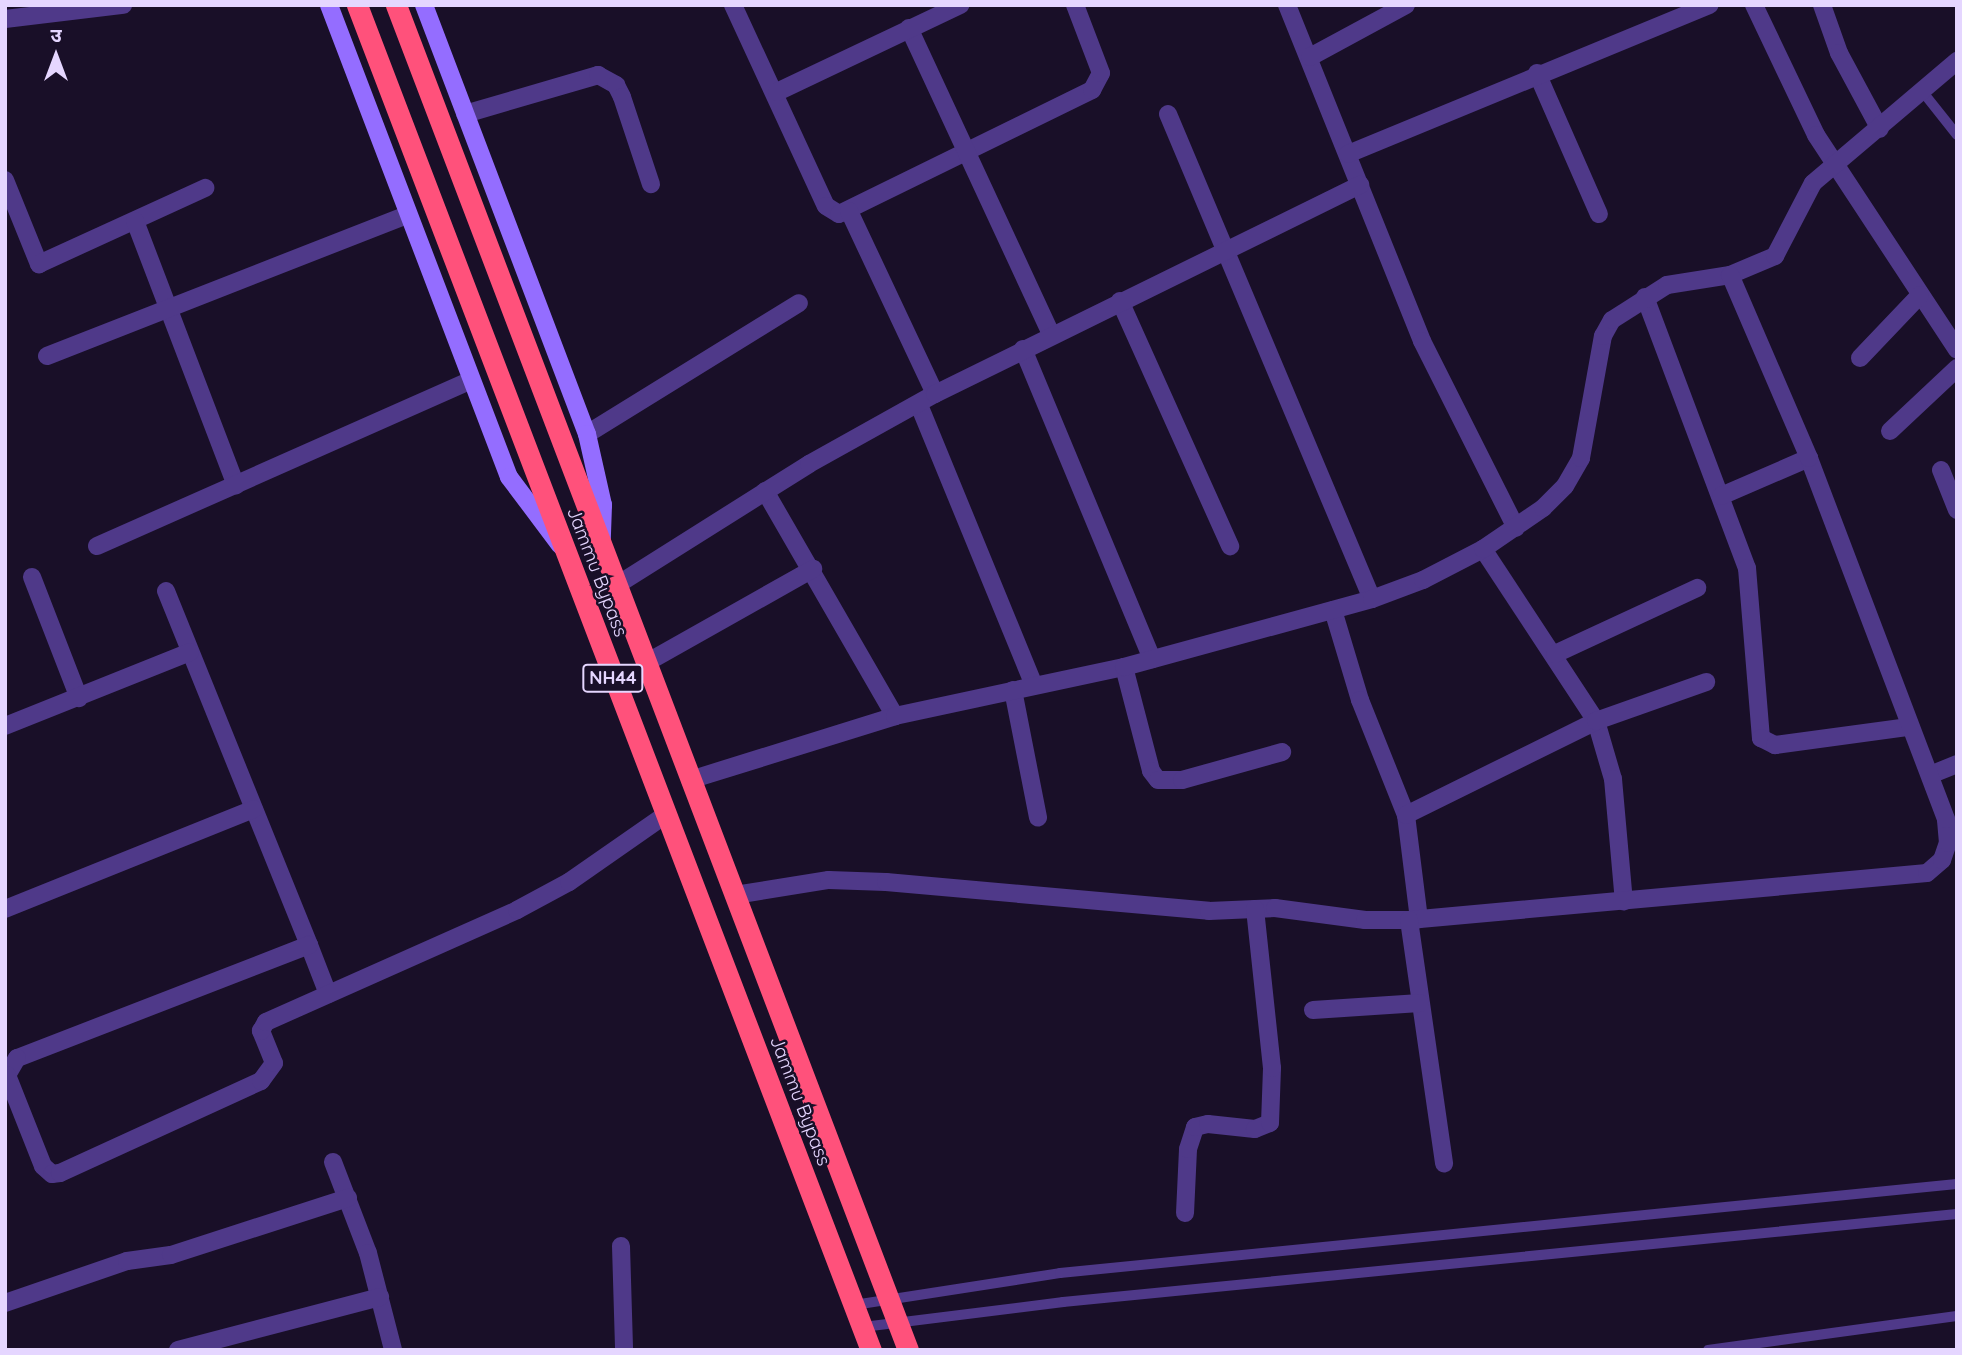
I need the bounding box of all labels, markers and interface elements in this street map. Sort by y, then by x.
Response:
north arrow [21,21,91,91]
text: उ [50,23,62,47]
street label: Jammu Bypass [562,504,632,640]
road number: NH44 [582,664,644,692]
street label: Jammu Bypass [765,1033,835,1169]

